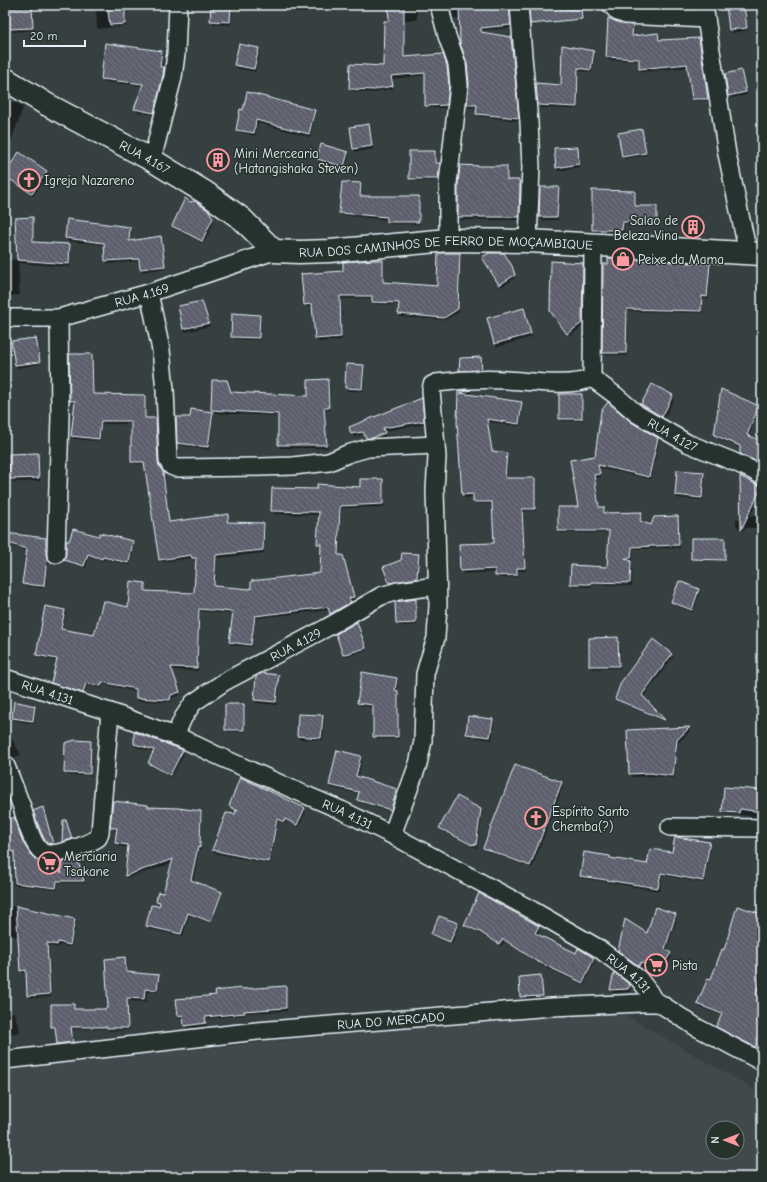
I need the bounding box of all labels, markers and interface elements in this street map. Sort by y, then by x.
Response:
scale bar [24,22,85,48]
text: 20 m [30,29,58,43]
street label: RUA 4.167 [117,137,172,177]
place label: Mini Mercearia (Hatangishaka Steven) [234,146,358,176]
building icon: Mini Mercearia (Hatangishaka Steven) [205,147,231,173]
church icon: Igreja Nazareno [16,167,42,193]
place label: Igreja Nazareno [44,173,134,188]
place label: Salao de Beleza Vina [614,213,678,243]
building icon: Salao de Beleza Vina [680,214,706,240]
street label: RUA DOS CAMINHOS DE FERRO DE MOÇAMBIQUE [299,233,593,260]
shop icon: Peixe da Mama [610,246,636,272]
place label: Peixe da Mama [638,252,724,267]
street label: RUA 4.169 [113,280,171,310]
street label: RUA 4.127 [645,415,700,454]
street label: RUA 4.129 [268,625,324,664]
street label: RUA 4.131 [20,677,75,708]
street label: RUA 4.131 [320,796,375,832]
place label: Espírito Santo Chemba(?) [552,804,629,834]
church icon: Espírito Santo Chemba(?) [523,805,549,831]
place label: Merciaria Tsakane [64,849,117,879]
supermarket icon: Merciaria Tsakane [36,850,62,876]
street label: RUA 4.131 [604,950,654,996]
supermarket icon: Pista [643,952,669,978]
place label: Pista [672,958,698,973]
street label: RUA DO MERCADO [337,1009,445,1032]
north arrow [705,1120,745,1160]
text: N [709,1136,722,1144]

